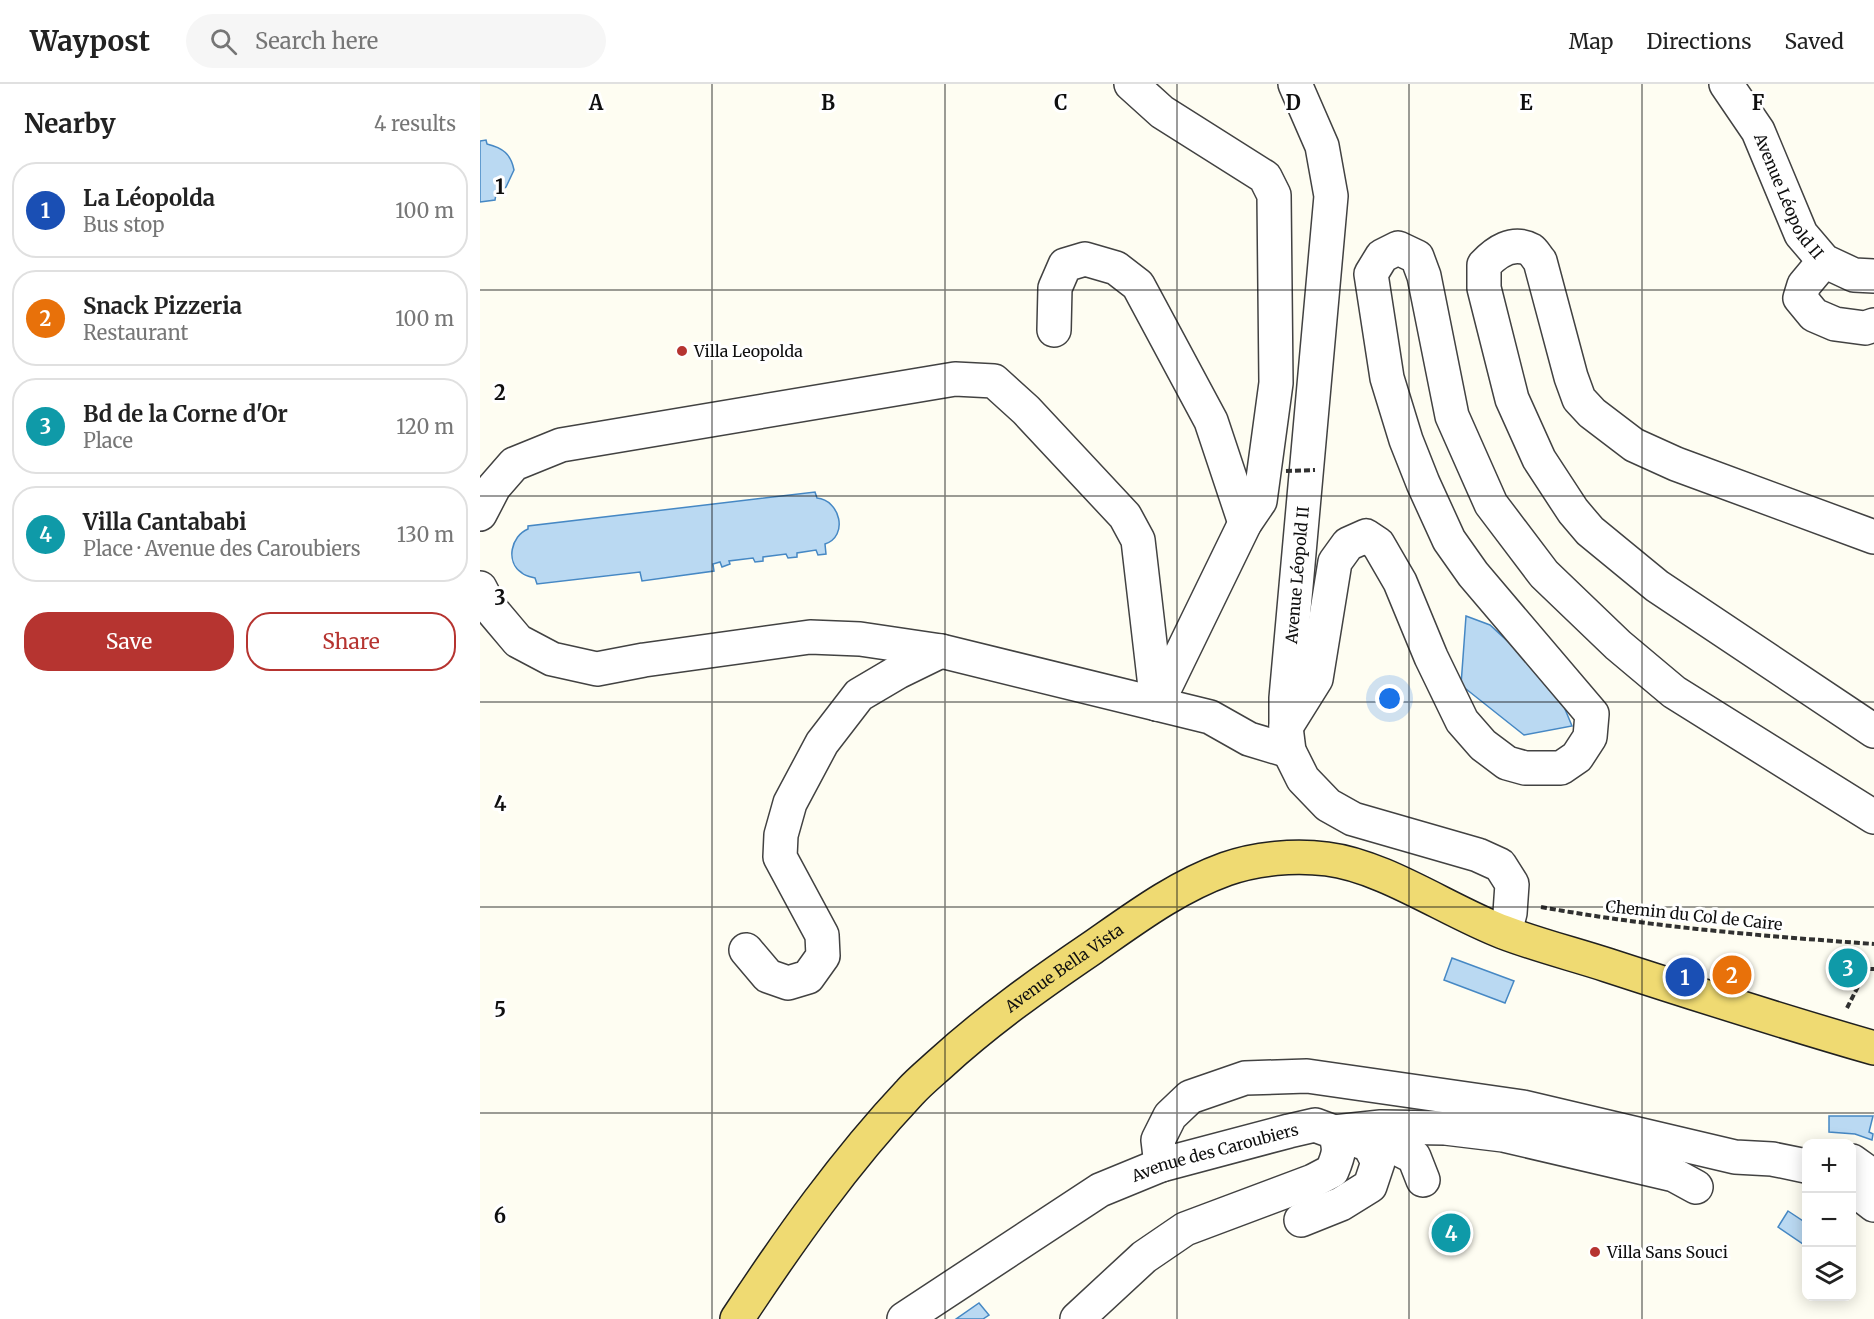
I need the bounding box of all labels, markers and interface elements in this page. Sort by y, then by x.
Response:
search box [186,14,606,68]
text: Waypost [30,23,150,59]
icon: search [207,25,240,58]
text: Search here [255,27,378,55]
text: Map [1569,28,1613,55]
text: Directions [1646,28,1751,55]
text: Saved [1784,28,1844,55]
text: A [588,90,604,115]
text: B [821,90,835,115]
text: C [1054,90,1068,115]
text: D [1285,90,1301,115]
text: E [1519,90,1533,115]
text: F [1752,90,1765,115]
text: Nearby [24,107,116,140]
text: 4 results [374,111,456,136]
street label: Avenue Léopold II [1750,129,1828,263]
text: 1 [495,174,505,199]
text: La Léopolda [83,184,215,212]
text: 1 [41,198,50,223]
text: 100 m [395,198,454,223]
text: Bus stop [83,212,165,237]
text: Snack Pizzeria [83,292,242,320]
text: 2 [40,306,51,331]
text: 100 m [395,306,454,331]
text: Restaurant [83,320,188,345]
place label: Villa Leopolda [693,341,803,361]
marker: Villa Leopolda [675,344,689,358]
text: 2 [494,380,506,405]
text: Bd de la Corne d'Or [83,400,288,428]
text: 3 [40,414,51,439]
text: 120 m [396,414,454,439]
text: Place [83,428,133,453]
street label: Avenue Léopold II [1281,505,1313,645]
text: Villa Cantababi [83,508,246,536]
text: 4 [39,522,52,547]
text: 130 m [397,522,454,547]
text: Place · Avenue des Caroubiers [83,536,361,561]
text: 3 [494,585,506,610]
button: Save [24,612,234,671]
button: Share [246,612,456,671]
your location [1375,684,1404,713]
text: 4 [494,791,507,816]
street label: Chemin du Col de Caire [1604,896,1784,934]
street label: Avenue Bella Vista [1000,919,1128,1017]
pin: 3 [1828,946,1868,990]
pin: 2 [1712,952,1752,998]
pin: 1 [1666,954,1704,1000]
text: 5 [494,997,506,1022]
street label: Avenue des Caroubiers [1128,1119,1301,1186]
map controls [1802,1139,1856,1301]
button: + [1802,1139,1856,1193]
button: − [1802,1193,1856,1247]
text: 6 [494,1203,506,1228]
pin: 4 [1432,1210,1470,1256]
place label: Villa Sans Souci [1606,1242,1728,1262]
marker: Villa Sans Souci [1588,1245,1602,1259]
button: layers [1802,1247,1856,1301]

